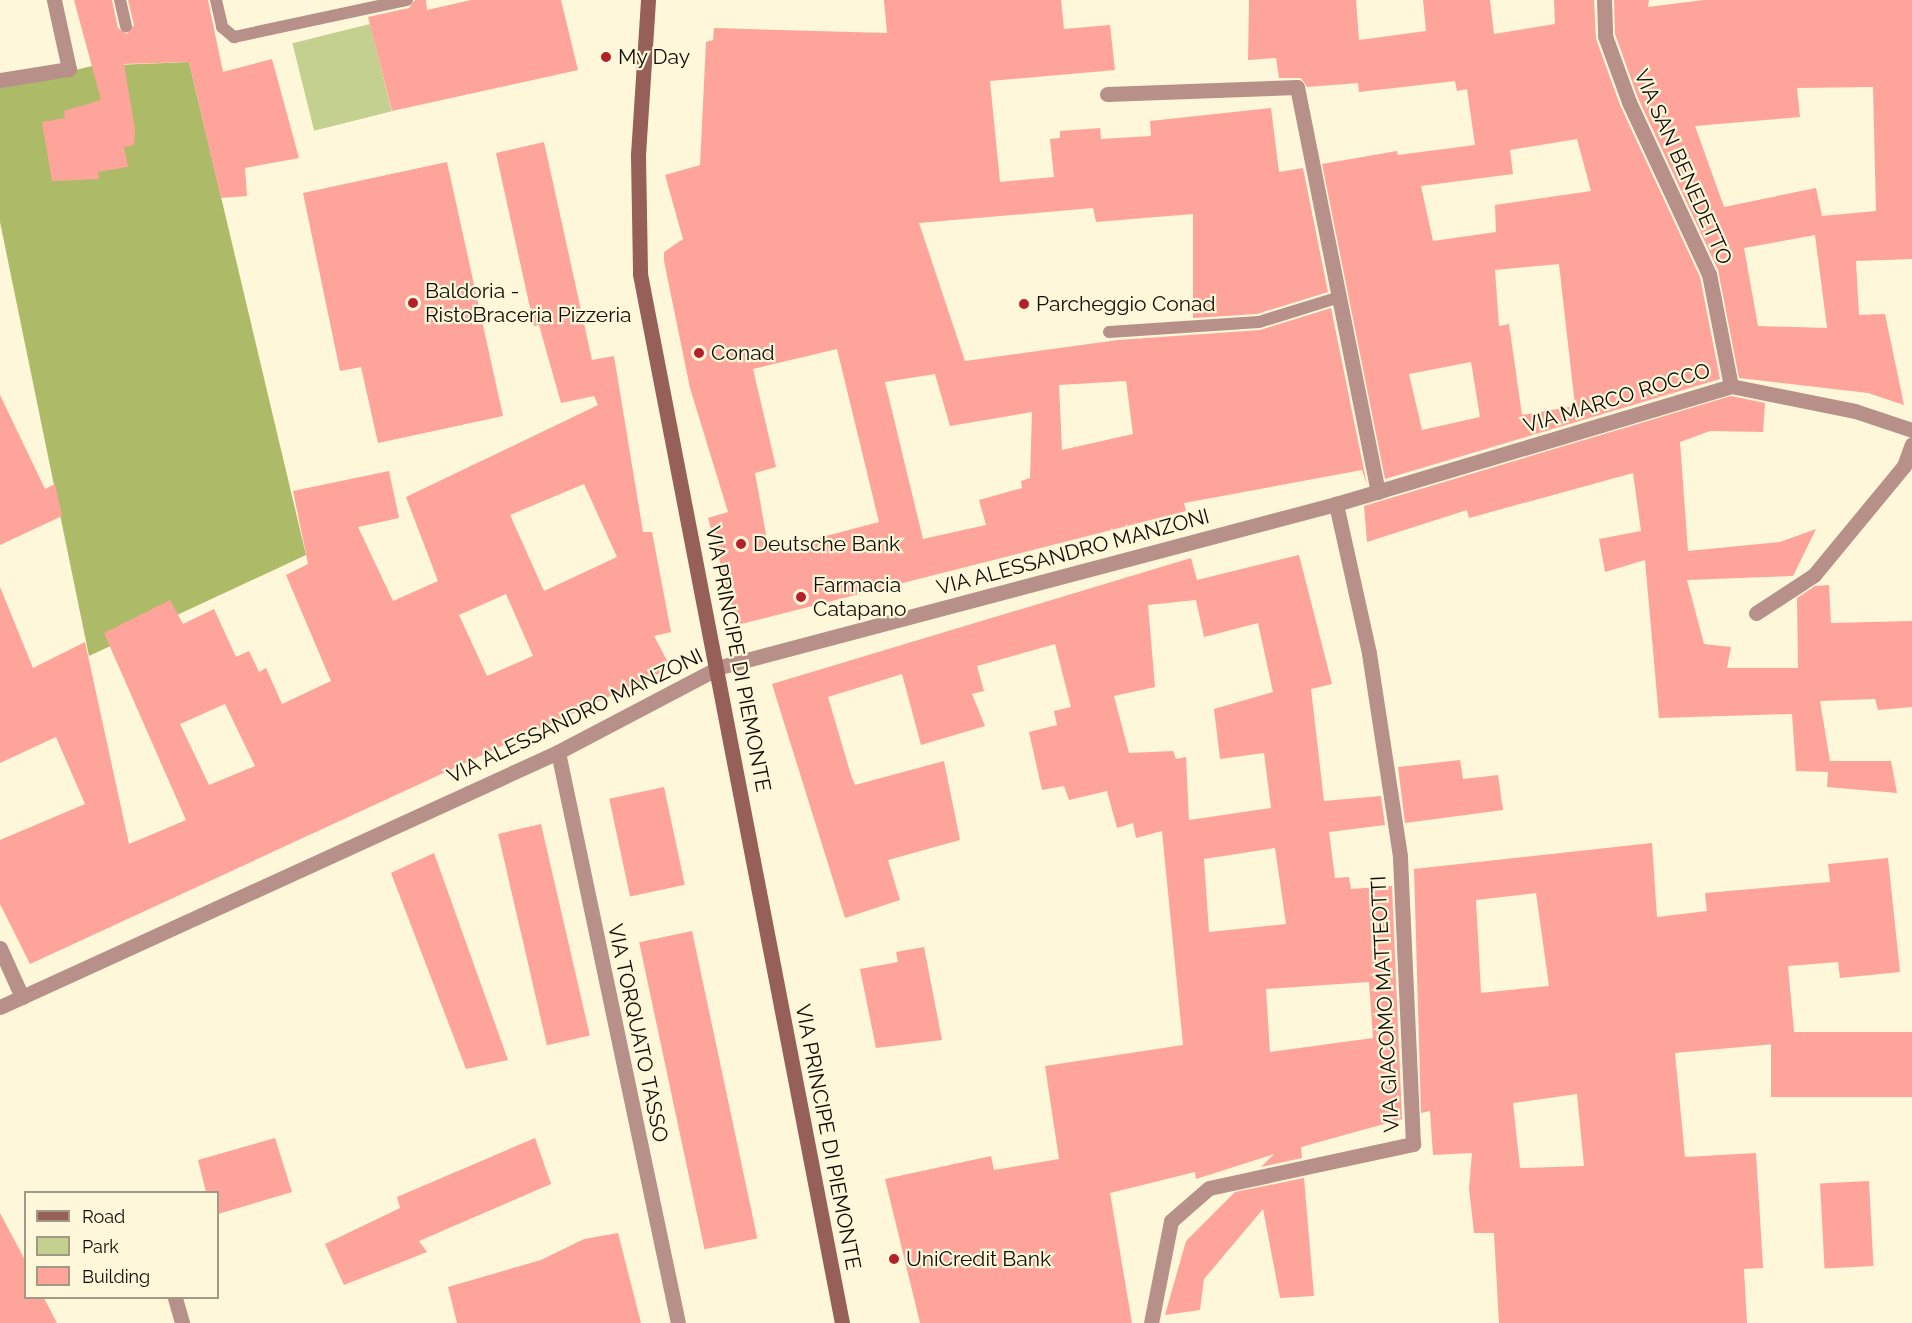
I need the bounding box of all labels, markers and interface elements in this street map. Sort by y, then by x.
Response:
place label: My Day [618,44,691,70]
marker: My Day [599,50,613,64]
street label: VIA SAN BENEDETTO [1628,65,1738,269]
place label: Baldoria - RistoBraceria Pizzeria [425,278,632,328]
place label: Parcheggio Conad [1036,291,1216,317]
marker: Baldoria - RistoBraceria Pizzeria [406,296,420,310]
marker: Parcheggio Conad [1017,297,1031,311]
place label: Conad [711,340,775,366]
marker: Conad [692,346,706,360]
street label: VIA MARCO ROCCO [1520,358,1714,438]
street label: VIA ALESSANDRO MANZONI [933,503,1213,601]
street label: VIA PRINCIPE DI PIEMONTE [700,524,776,794]
place label: Deutsche Bank [753,531,900,557]
marker: Deutsche Bank [734,537,748,551]
place label: Farmacia Catapano [813,572,906,622]
marker: Farmacia Catapano [794,590,808,604]
street label: VIA ALESSANDRO MANZONI [443,643,707,789]
street label: VIA GIACOMO MATTEOTTI [1366,875,1404,1133]
street label: VIA TORQUATO TASSO [602,921,674,1145]
street label: VIA PRINCIPE DI PIEMONTE [790,1002,866,1272]
legend [24,1191,219,1299]
text: Road [82,1206,125,1227]
text: Park [82,1236,119,1257]
place label: UniCredit Bank [906,1246,1051,1272]
marker: UniCredit Bank [887,1252,901,1266]
text: Building [82,1266,150,1287]

